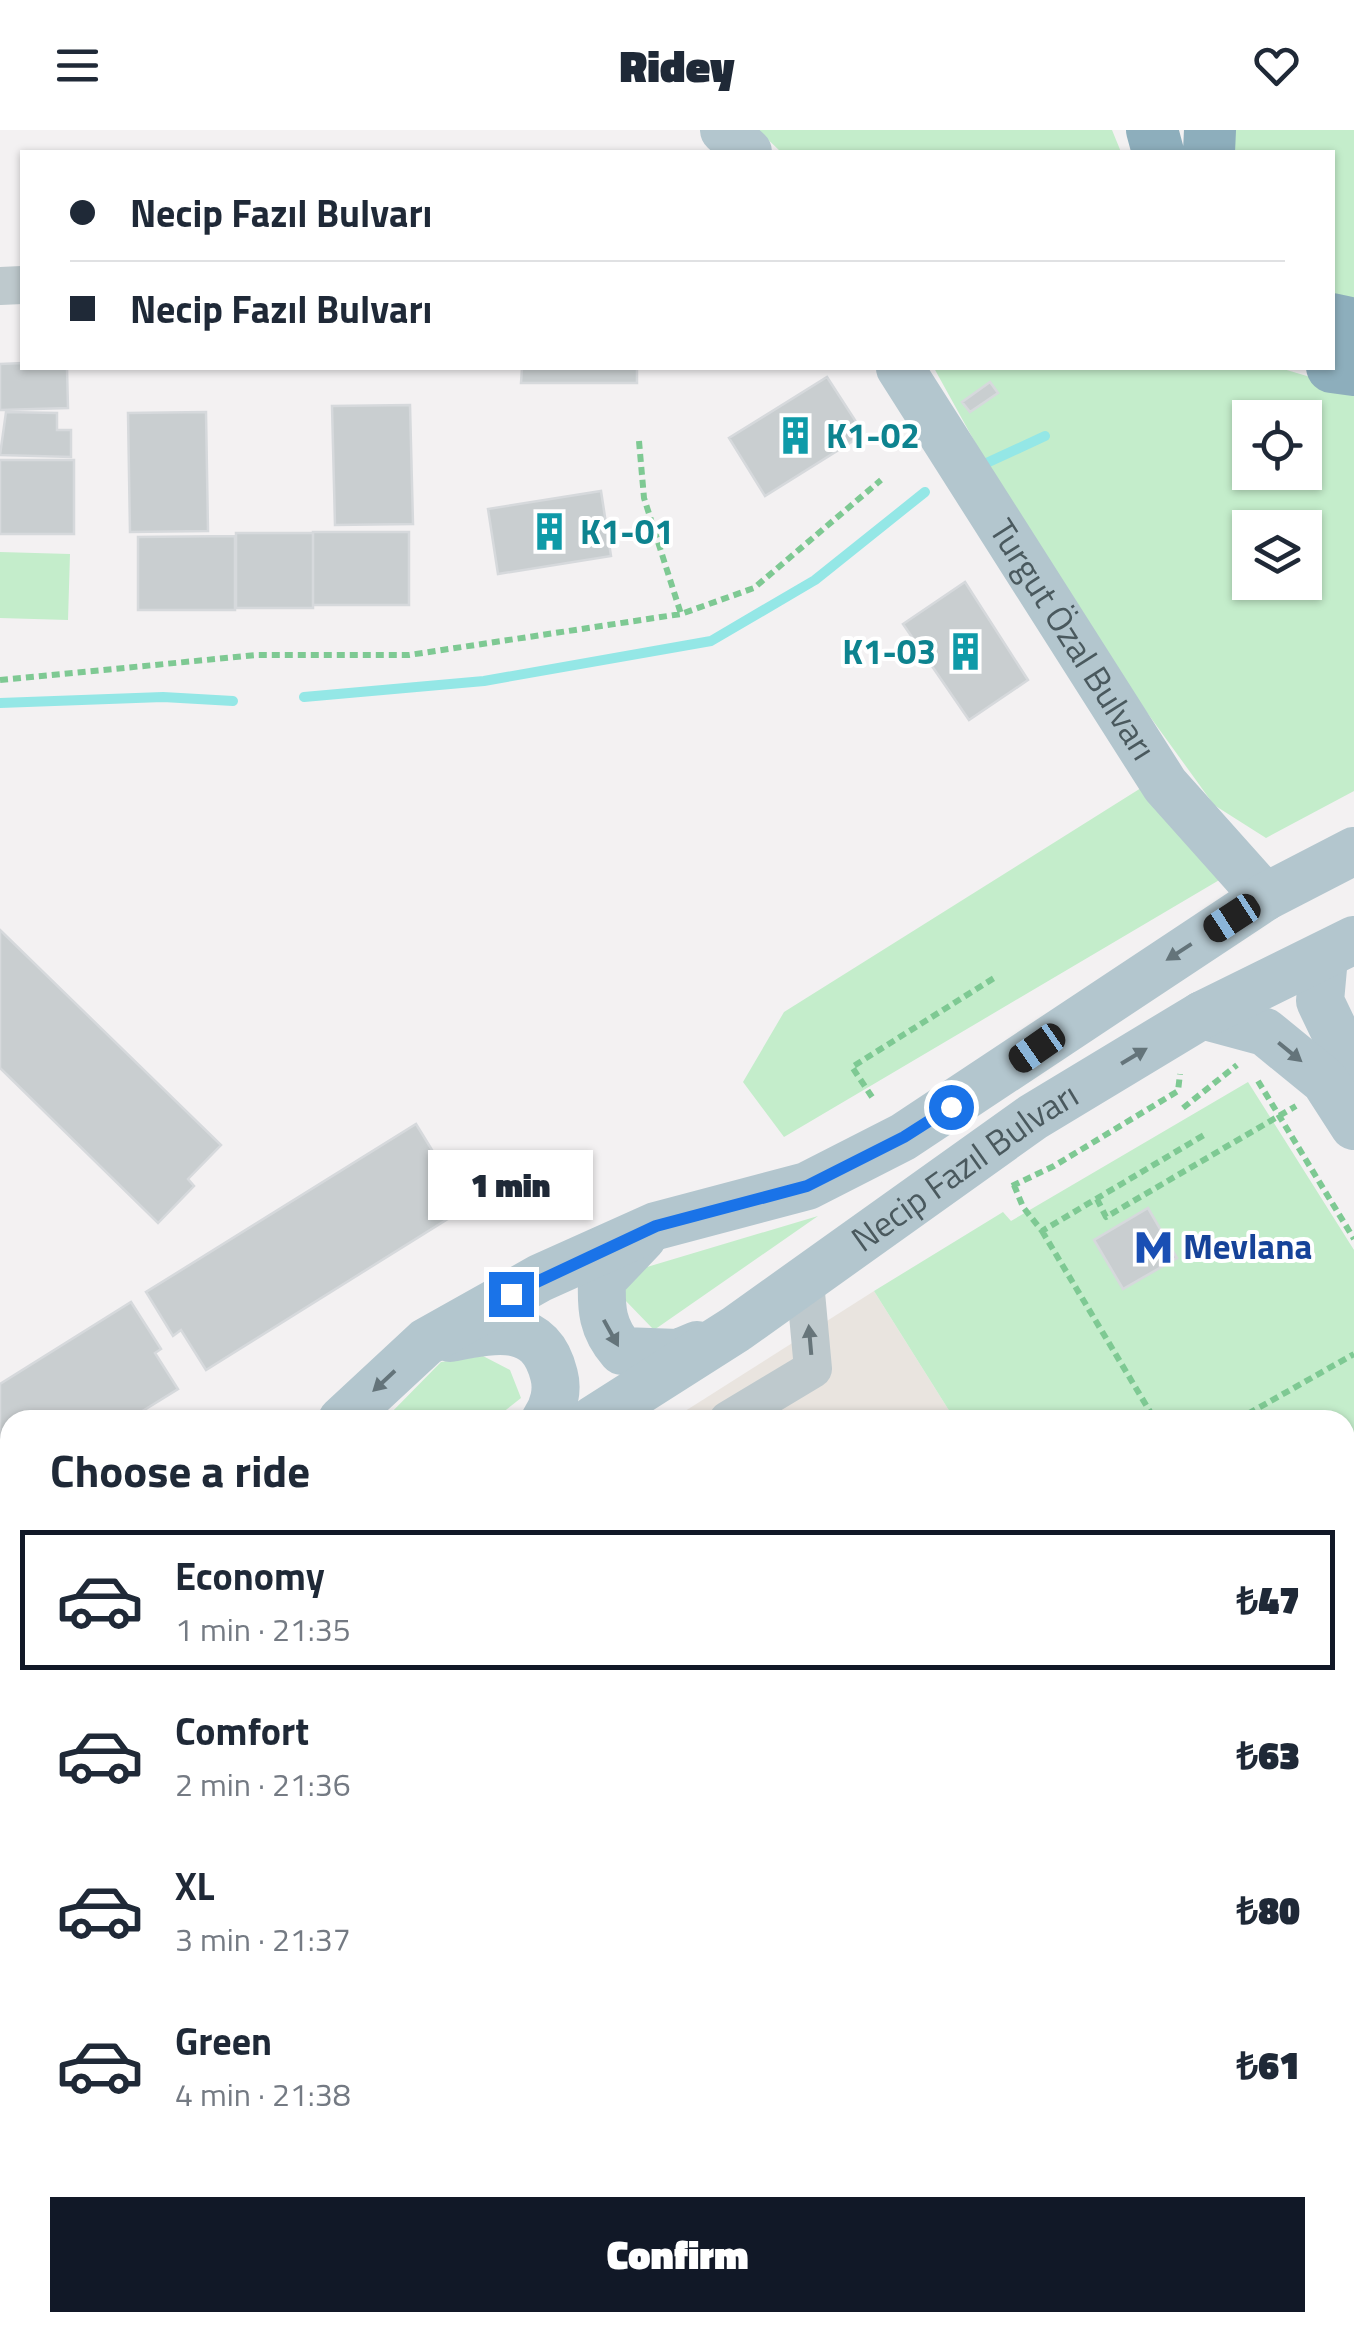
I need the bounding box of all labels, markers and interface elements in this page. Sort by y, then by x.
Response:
text: Ridey [619,31,735,99]
icon: menu [50,38,105,93]
icon: heart [1249,38,1304,93]
text: Necip Fazıl Bulvarı [130,184,432,242]
text: Necip Fazıl Bulvarı [130,280,432,338]
map controls [1232,400,1322,600]
button: locate [1232,400,1322,490]
place label: K1-02 [826,408,920,462]
building icon: K1-02 [775,415,817,457]
place label: K1-01 [580,504,674,558]
street label: Turgut Özal Bulvarı [976,508,1171,771]
button: layers [1232,510,1322,600]
building icon: K1-01 [529,511,571,553]
place label: K1-03 [842,624,936,678]
building icon: K1-03 [945,631,987,673]
car [1199,889,1265,947]
one-way arrow [1165,943,1193,961]
car [1004,1019,1070,1077]
one-way arrow [1277,1041,1303,1062]
one-way arrow [1120,1048,1148,1066]
street label: Necip Fazıl Bulvarı [840,1068,1088,1265]
route start [929,1085,974,1130]
callout: 1 min [428,1149,594,1219]
text: 1 min [471,1161,550,1209]
place label: Mevlana [1183,1219,1312,1273]
metro station icon: Mevlana [1132,1226,1174,1268]
route end [489,1272,534,1317]
one-way arrow [602,1319,619,1347]
one-way arrow [802,1324,818,1355]
one-way arrow [372,1369,396,1392]
text: Choose a ride [50,1436,310,1504]
text: Economy [175,1547,325,1605]
icon: car [55,1555,145,1645]
text: ₺47 [1236,1571,1300,1629]
text: 1 min · 21:35 [175,1605,351,1653]
text: Comfort [175,1702,309,1760]
icon: car [55,1710,145,1800]
text: ₺63 [1236,1726,1300,1784]
text: 2 min · 21:36 [175,1760,351,1808]
text: XL [175,1857,215,1915]
icon: car [55,1865,145,1955]
text: ₺80 [1236,1881,1300,1939]
text: 3 min · 21:37 [175,1915,351,1963]
text: Green [175,2012,272,2070]
icon: car [55,2020,145,2110]
text: ₺61 [1236,2036,1300,2094]
text: 4 min · 21:38 [175,2070,351,2118]
button: Confirm [50,2197,1305,2312]

